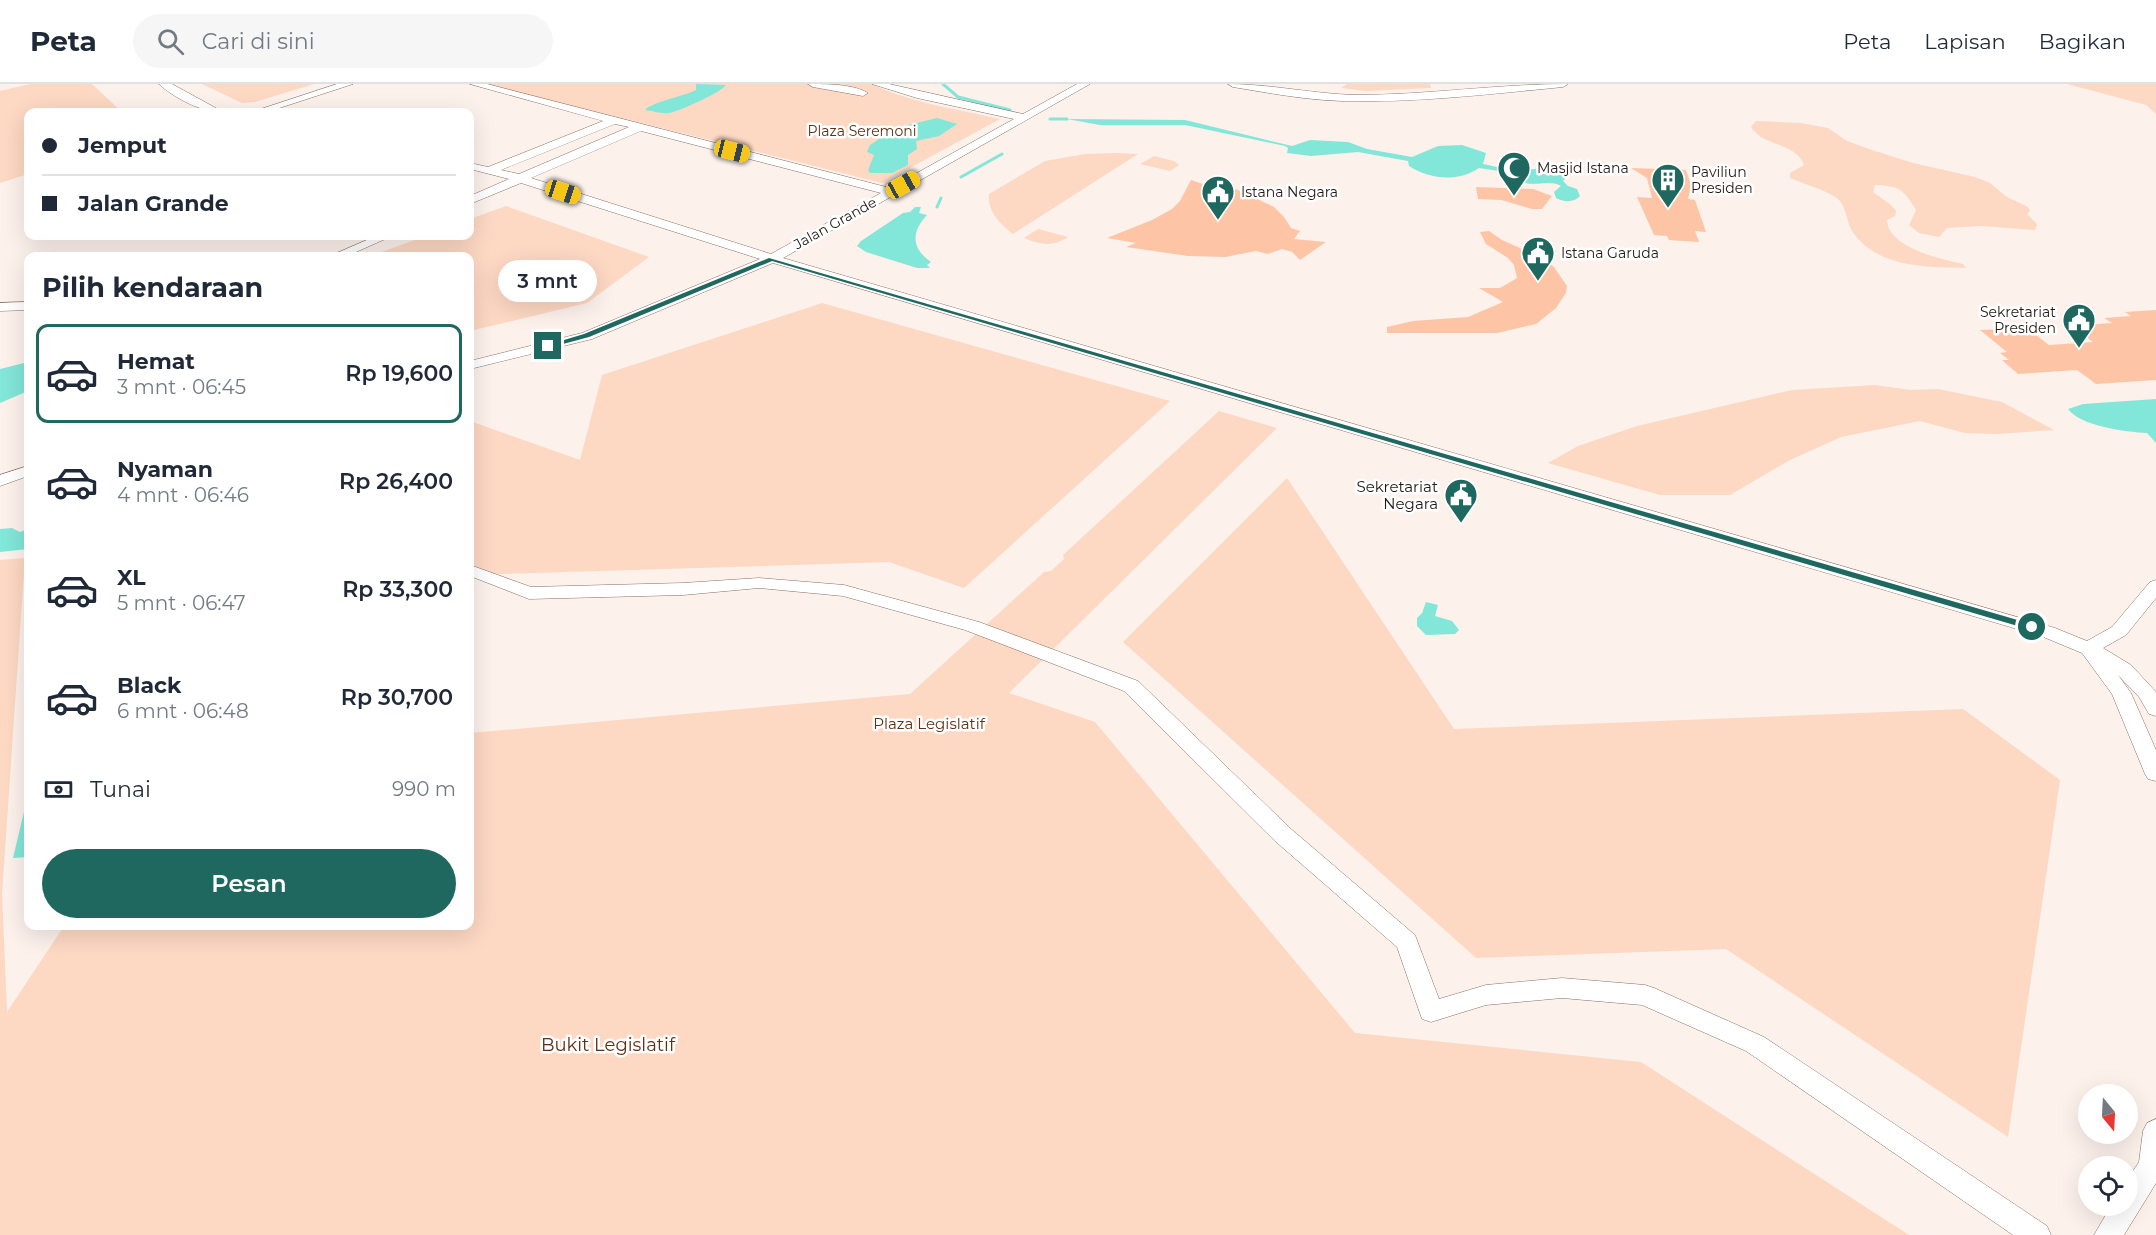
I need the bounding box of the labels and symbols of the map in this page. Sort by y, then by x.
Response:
park label: Plaza Seremoni [808,122,916,140]
car [712,138,752,164]
mosque icon: Masjid Istana [1496,150,1532,197]
place label: Masjid Istana [1537,159,1629,177]
building icon: Paviliun Presiden [1650,162,1686,209]
place label: Paviliun Presiden [1691,163,1753,197]
car [883,168,923,202]
public building icon: Istana Negara [1200,174,1236,221]
car [543,178,583,206]
place label: Istana Negara [1241,183,1338,201]
street label: Jalan Grande [790,193,880,254]
public building icon: Istana Garuda [1520,235,1556,282]
place label: Istana Garuda [1561,244,1659,262]
callout: 3 mnt [498,259,598,301]
public building icon: Sekretariat Presiden [2061,302,2097,349]
place label: Sekretariat Presiden [1980,303,2056,337]
route end [534,332,561,359]
place label: Sekretariat Negara [1356,477,1438,513]
public building icon: Sekretariat Negara [1443,477,1479,524]
route start [2018,613,2045,640]
park label: Plaza Legislatif [873,714,986,733]
park label: Bukit Legislatif [541,1034,676,1056]
north arrow [2078,1084,2138,1144]

